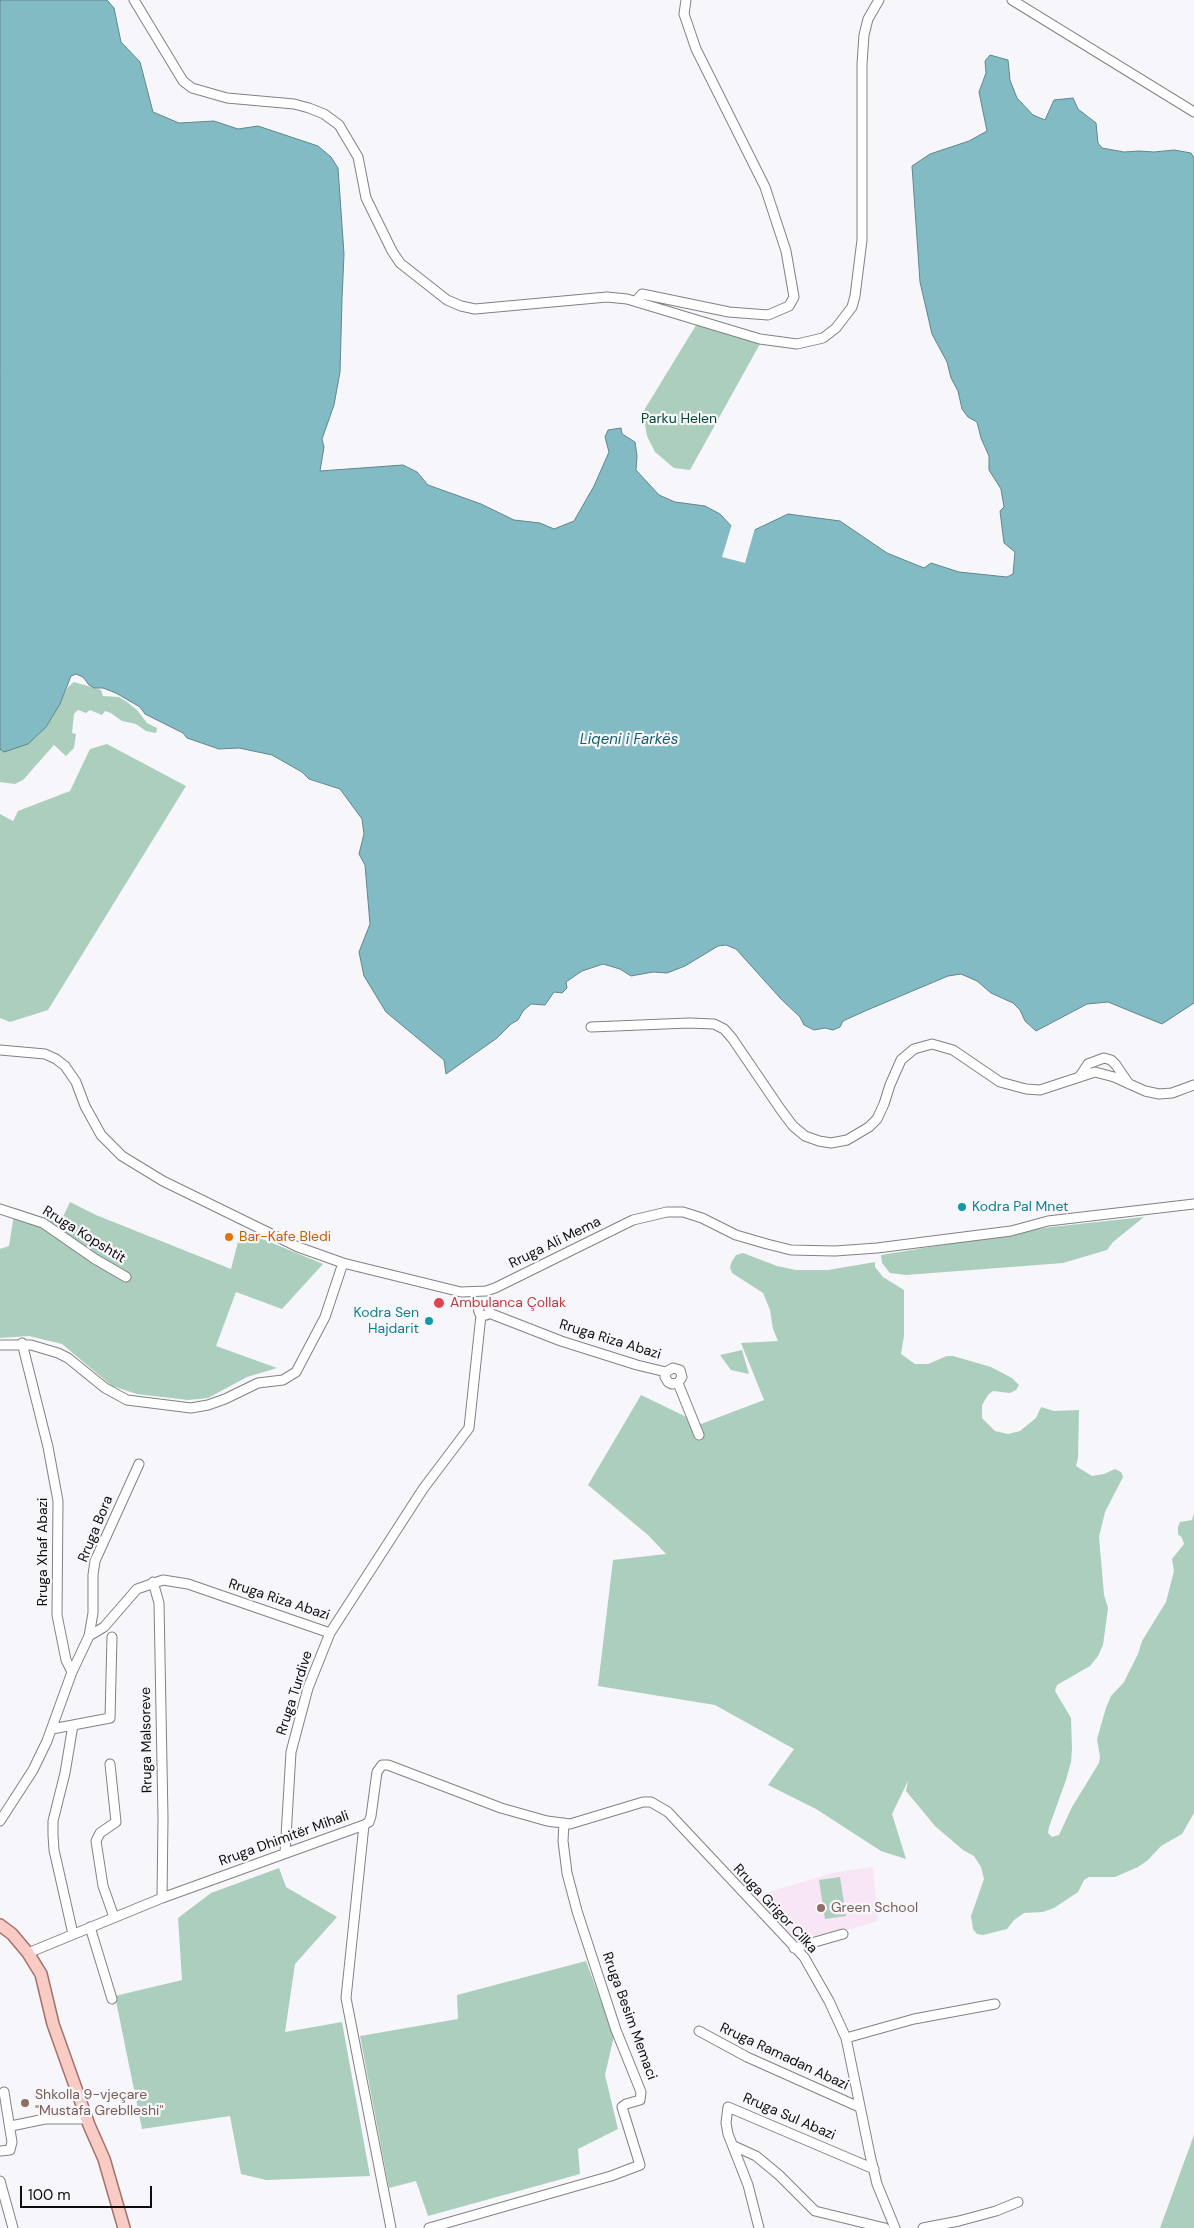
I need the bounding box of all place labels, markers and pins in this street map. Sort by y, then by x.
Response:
place label: Kodra Pal Mnet [972,1199,1069,1215]
marker: Kodra Pal Mnet [956,1201,968,1213]
place label: Bar-Kafe Bledi [239,1229,331,1245]
marker: Bar-Kafe Bledi [223,1231,235,1243]
place label: Ambulanca Çollak [450,1295,566,1311]
marker: Ambulanca Çollak [432,1296,446,1310]
place label: Kodra Sen Hajdarit [354,1305,419,1338]
marker: Kodra Sen Hajdarit [423,1315,435,1327]
place label: Green School [831,1900,918,1916]
marker: Green School [815,1902,827,1914]
place label: Shkolla 9-vjeçare "Mustafa Greblleshi" [35,2087,163,2120]
marker: Shkolla 9-vjeçare "Mustafa Greblleshi" [19,2097,31,2109]

